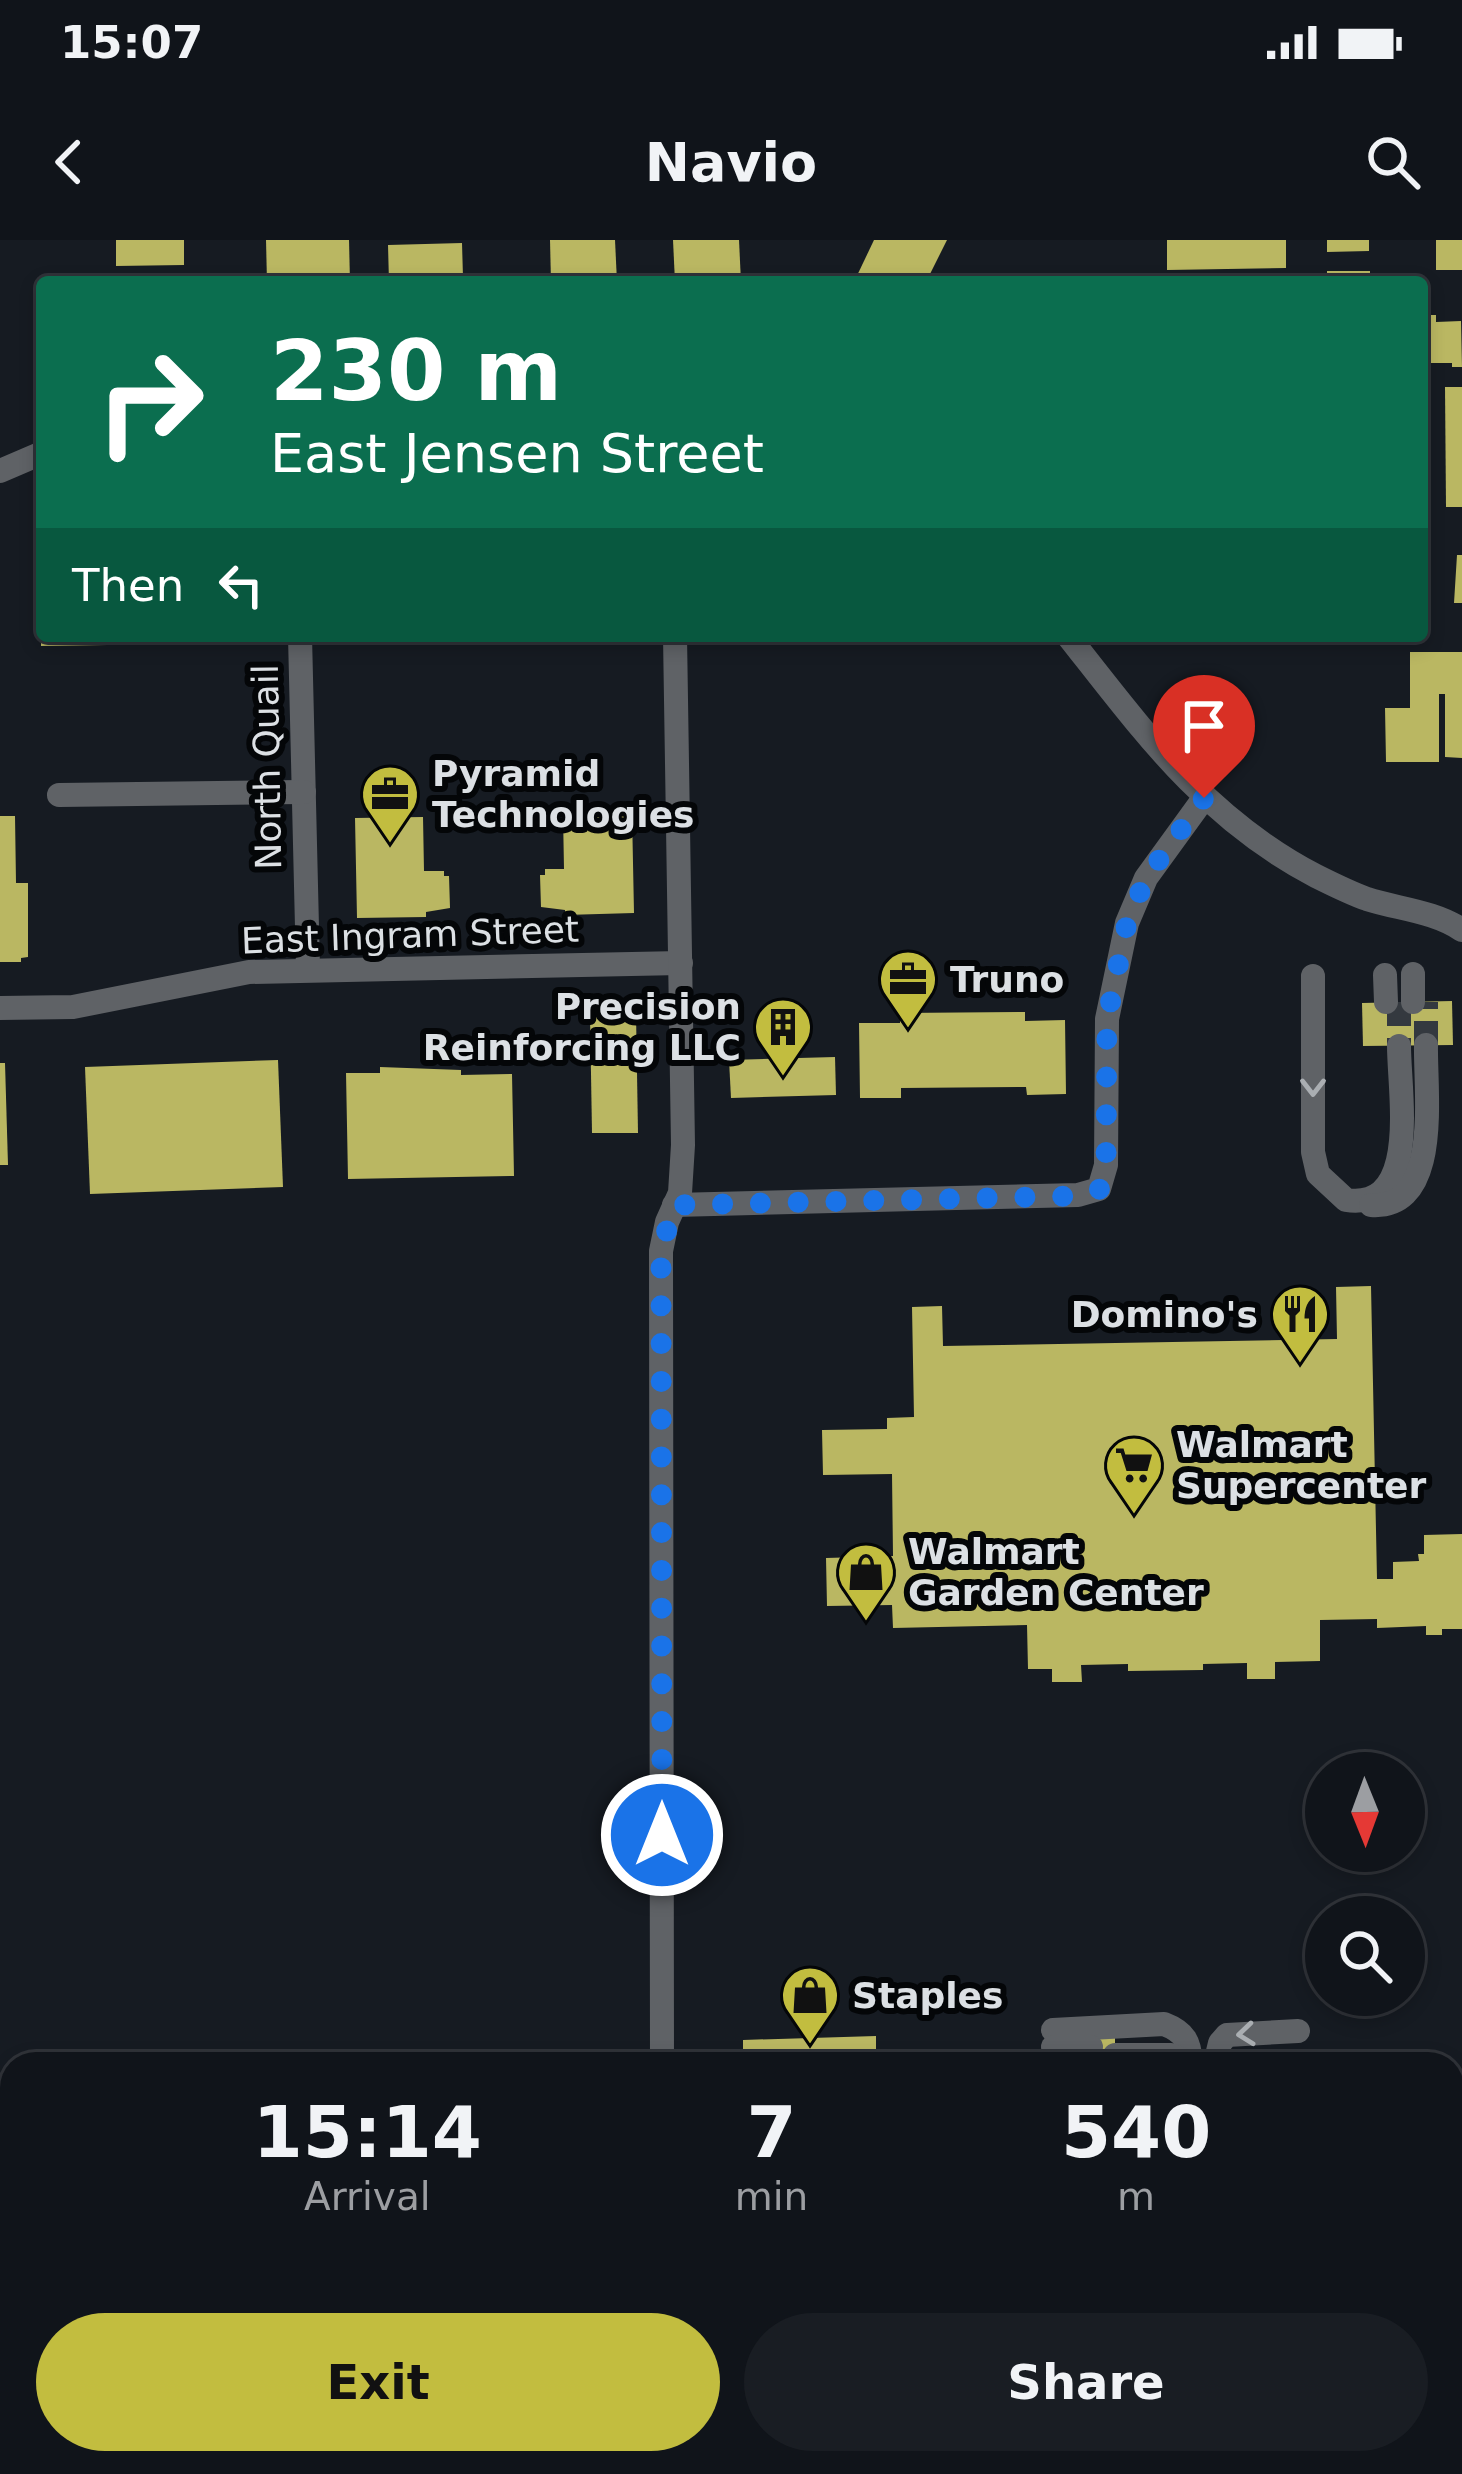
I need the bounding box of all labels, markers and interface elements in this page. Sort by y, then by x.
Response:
text: 15:07 [60,16,203,69]
icon: back [36,129,102,195]
icon: search [1360,129,1426,195]
text: Navio [645,131,817,194]
text: 230 m [270,322,562,420]
icon: right [72,324,228,480]
text: East Jensen Street [270,422,764,485]
icon: left [208,552,274,618]
text: Then [72,559,184,612]
street label: North Quail [245,664,289,870]
pin [1153,675,1255,798]
icon: arrive [1171,693,1237,759]
place label: Pyramid Technologies [432,753,695,835]
office icon: Pyramid Technologies [359,763,421,845]
street label: East Ingram Street [240,909,580,961]
office icon: Truno [877,948,939,1030]
place label: Truno [950,959,1064,1000]
place label: Precision Reinforcing LLC [423,986,741,1068]
building icon: Precision Reinforcing LLC [752,996,814,1078]
one-way arrow [1300,1079,1326,1097]
restaurant icon: Domino's [1269,1283,1331,1365]
place label: Domino's [1071,1294,1258,1335]
place label: Walmart Supercenter [1176,1424,1427,1506]
supermarket icon: Walmart Supercenter [1103,1434,1165,1516]
place label: Walmart Garden Center [908,1531,1204,1613]
shop icon: Walmart Garden Center [835,1541,897,1623]
north arrow [1305,1752,1425,1872]
map controls [1305,1752,1425,2016]
position arrow [599,1772,725,1898]
button: search [1305,1896,1425,2016]
shop icon: Staples [779,1964,841,2046]
place label: Staples [852,1975,1003,2016]
one-way arrow [1237,2021,1256,2046]
text: 15:14 [253,2090,482,2174]
text: 7 [746,2090,796,2174]
text: 540 [1061,2090,1211,2174]
text: Arrival [304,2174,431,2219]
text: min [735,2174,808,2219]
text: m [1117,2174,1155,2219]
button: Exit [36,2313,720,2451]
button: Share [744,2313,1428,2451]

